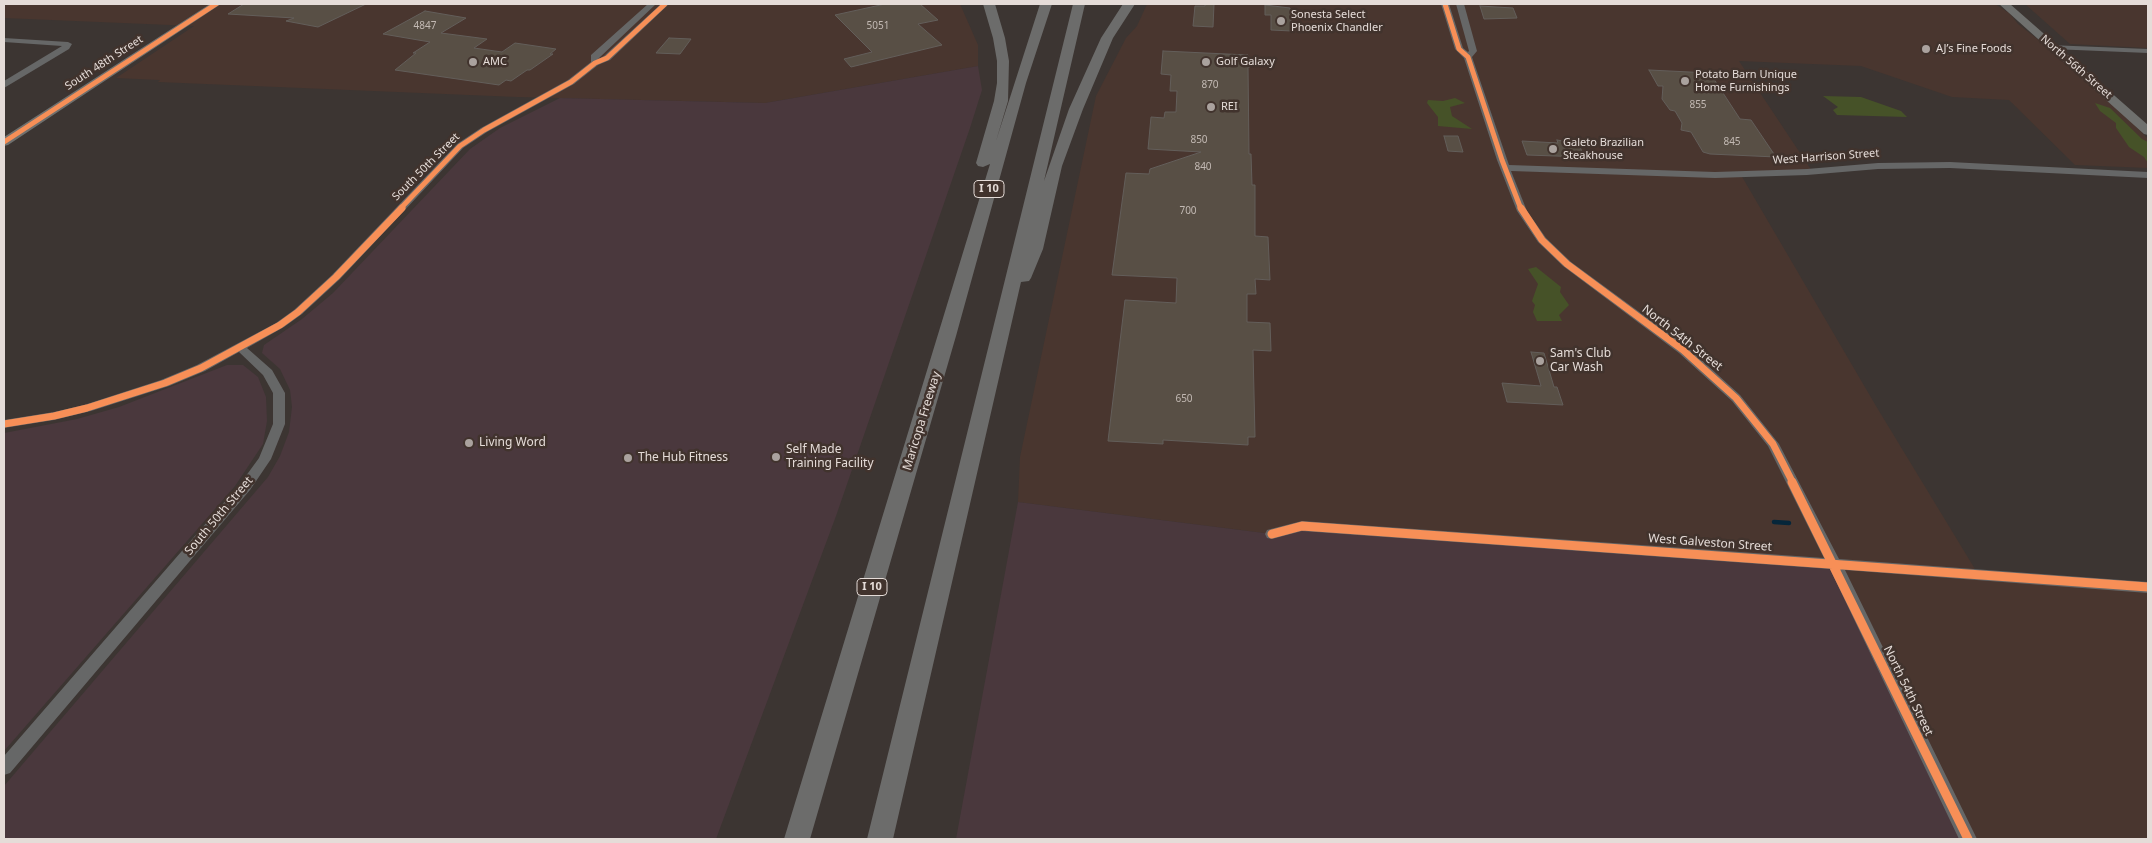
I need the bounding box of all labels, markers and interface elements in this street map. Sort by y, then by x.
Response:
place label: Sonesta Select Phoenix Chandler [1291,8,1383,34]
marker: Sonesta Select Phoenix Chandler [1275,15,1287,27]
house number: 4847 [414,20,436,32]
house number: 5051 [867,20,889,32]
street label: North 56th Street [2038,32,2114,102]
street label: South 48th Street [63,33,145,93]
place label: AJ’s Fine Foods [1936,42,2012,56]
marker: AJ’s Fine Foods [1920,43,1932,55]
place label: AMC [483,55,507,69]
place label: Golf Galaxy [1216,55,1275,69]
marker: AMC [467,56,479,68]
marker: Golf Galaxy [1200,56,1212,68]
place label: Potato Barn Unique Home Furnishings [1695,68,1797,94]
marker: Potato Barn Unique Home Furnishings [1679,75,1691,87]
house number: 870 [1201,79,1219,91]
house number: 855 [1689,99,1707,111]
place label: REI [1221,100,1238,114]
marker: REI [1205,101,1217,113]
street label: South 50th Street [389,130,463,204]
house number: 850 [1190,134,1208,146]
place label: Galeto Brazilian Steakhouse [1563,136,1644,162]
house number: 845 [1723,136,1741,148]
marker: Galeto Brazilian Steakhouse [1547,143,1559,155]
street label: West Harrison Street [1772,147,1880,167]
house number: 840 [1194,161,1212,173]
road number: I 10 [974,180,1004,198]
house number: 700 [1179,205,1197,217]
street label: North 54th Street [1639,302,1725,374]
place label: Sam's Club Car Wash [1550,347,1611,375]
marker: Sam's Club Car Wash [1534,355,1546,367]
street label: Maricopa Freeway [900,370,944,472]
house number: 650 [1175,393,1193,405]
place label: Living Word [479,436,546,450]
marker: Living Word [463,437,475,449]
place label: Self Made Training Facility [786,443,874,471]
place label: The Hub Fitness [638,451,728,465]
marker: Self Made Training Facility [770,451,782,463]
marker: The Hub Fitness [622,452,634,464]
street label: South 50th Street [182,474,256,558]
street label: West Galveston Street [1648,532,1772,554]
road number: I 10 [857,578,887,596]
street label: North 54th Street [1880,644,1936,738]

